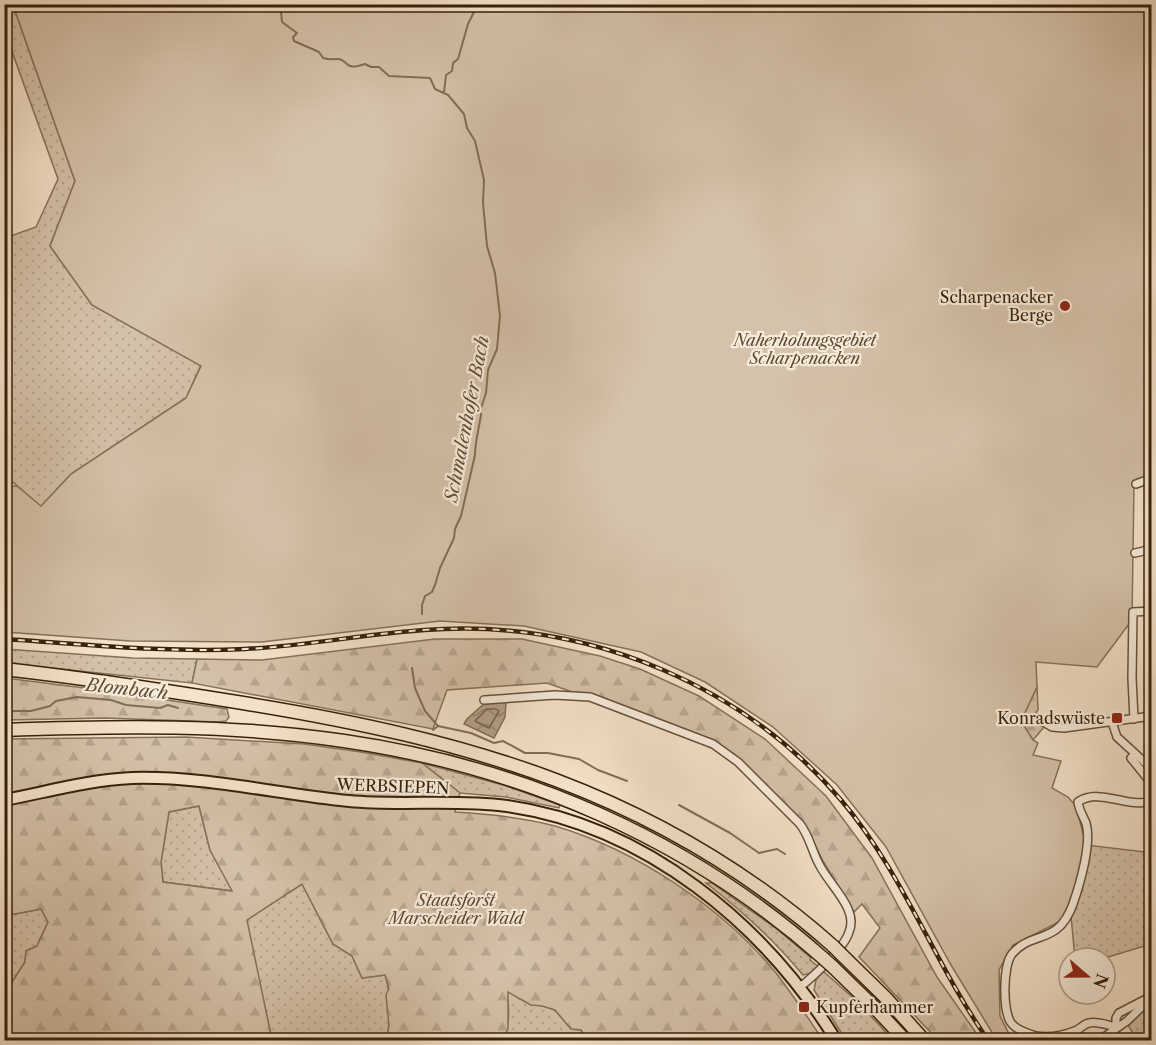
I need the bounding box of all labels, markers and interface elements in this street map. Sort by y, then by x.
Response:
place label: Scharpenacker Berge [940,287,1053,325]
marker: Scharpenacker Berge [1058,299,1072,313]
park label: Naherholungsgebiet Scharpenacken [732,330,878,368]
water label: Schmalenhofer Bach [440,334,494,505]
water label: Blombach [83,674,169,704]
place label: Konradswüste [997,708,1105,728]
marker: Konradswüste [1110,711,1124,725]
street label: WERBSIEPEN [335,774,450,798]
park label: Staatsforst Marscheider Wald [387,890,525,928]
north arrow [1057,946,1117,1006]
text: N [1089,971,1113,991]
place label: Kupferhammer [816,997,934,1017]
marker: Kupferhammer [797,1000,811,1014]

